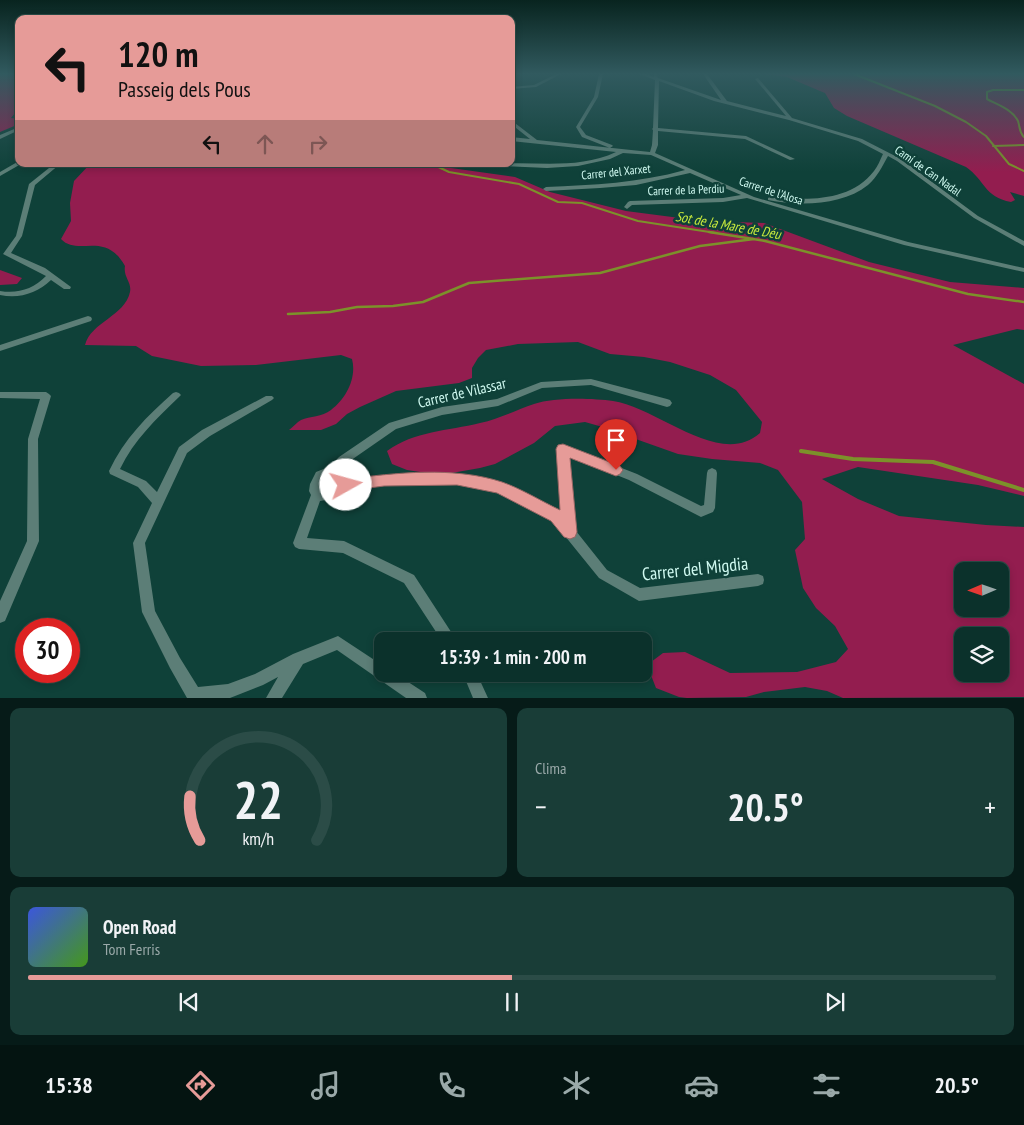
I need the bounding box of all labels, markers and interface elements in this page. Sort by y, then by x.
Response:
text: 120 m [118,31,199,77]
icon: left [35,35,100,100]
text: Passeig dels Pous [118,75,251,103]
icon: left [198,130,226,158]
icon: ahead [251,130,279,158]
icon: right [304,130,332,158]
street label: Camí de Can Nadal [892,142,965,199]
street label: Carrer del Xarxet [581,160,652,183]
street label: Carrer de l'Alosa [737,173,805,208]
street label: Carrer de la Perdiu [647,181,725,198]
water label: Sot de la Mare de Déu [674,207,783,243]
street label: Carrer de Vilassar [416,373,509,412]
pin [595,419,637,470]
icon: arrive [602,426,630,454]
position arrow [319,458,371,510]
street label: Carrer del Migdia [641,551,749,586]
north arrow [954,562,1009,618]
map controls [954,562,1009,682]
speed limit sign: 30 [15,618,80,683]
button: layers [954,627,1009,682]
text: 15:39 · 1 min · 200 m [440,645,586,669]
text: Clima [535,758,566,778]
text: 22 [234,766,283,833]
text: 20.5° [727,782,804,831]
text: − [535,788,547,825]
text: + [984,788,996,825]
text: km/h [243,827,274,850]
text: Open Road [103,915,176,939]
text: Tom Ferris [103,939,160,959]
icon: previous [175,988,203,1016]
icon: pause [498,988,526,1016]
icon: next [821,988,849,1016]
icon: directions [183,1068,218,1103]
icon: music [308,1068,343,1103]
icon: phone [434,1068,469,1103]
icon: climate [559,1068,594,1103]
icon: car [684,1068,719,1103]
icon: filters [809,1068,844,1103]
text: 15:38 [45,1071,93,1099]
text: 20.5° [935,1071,979,1099]

